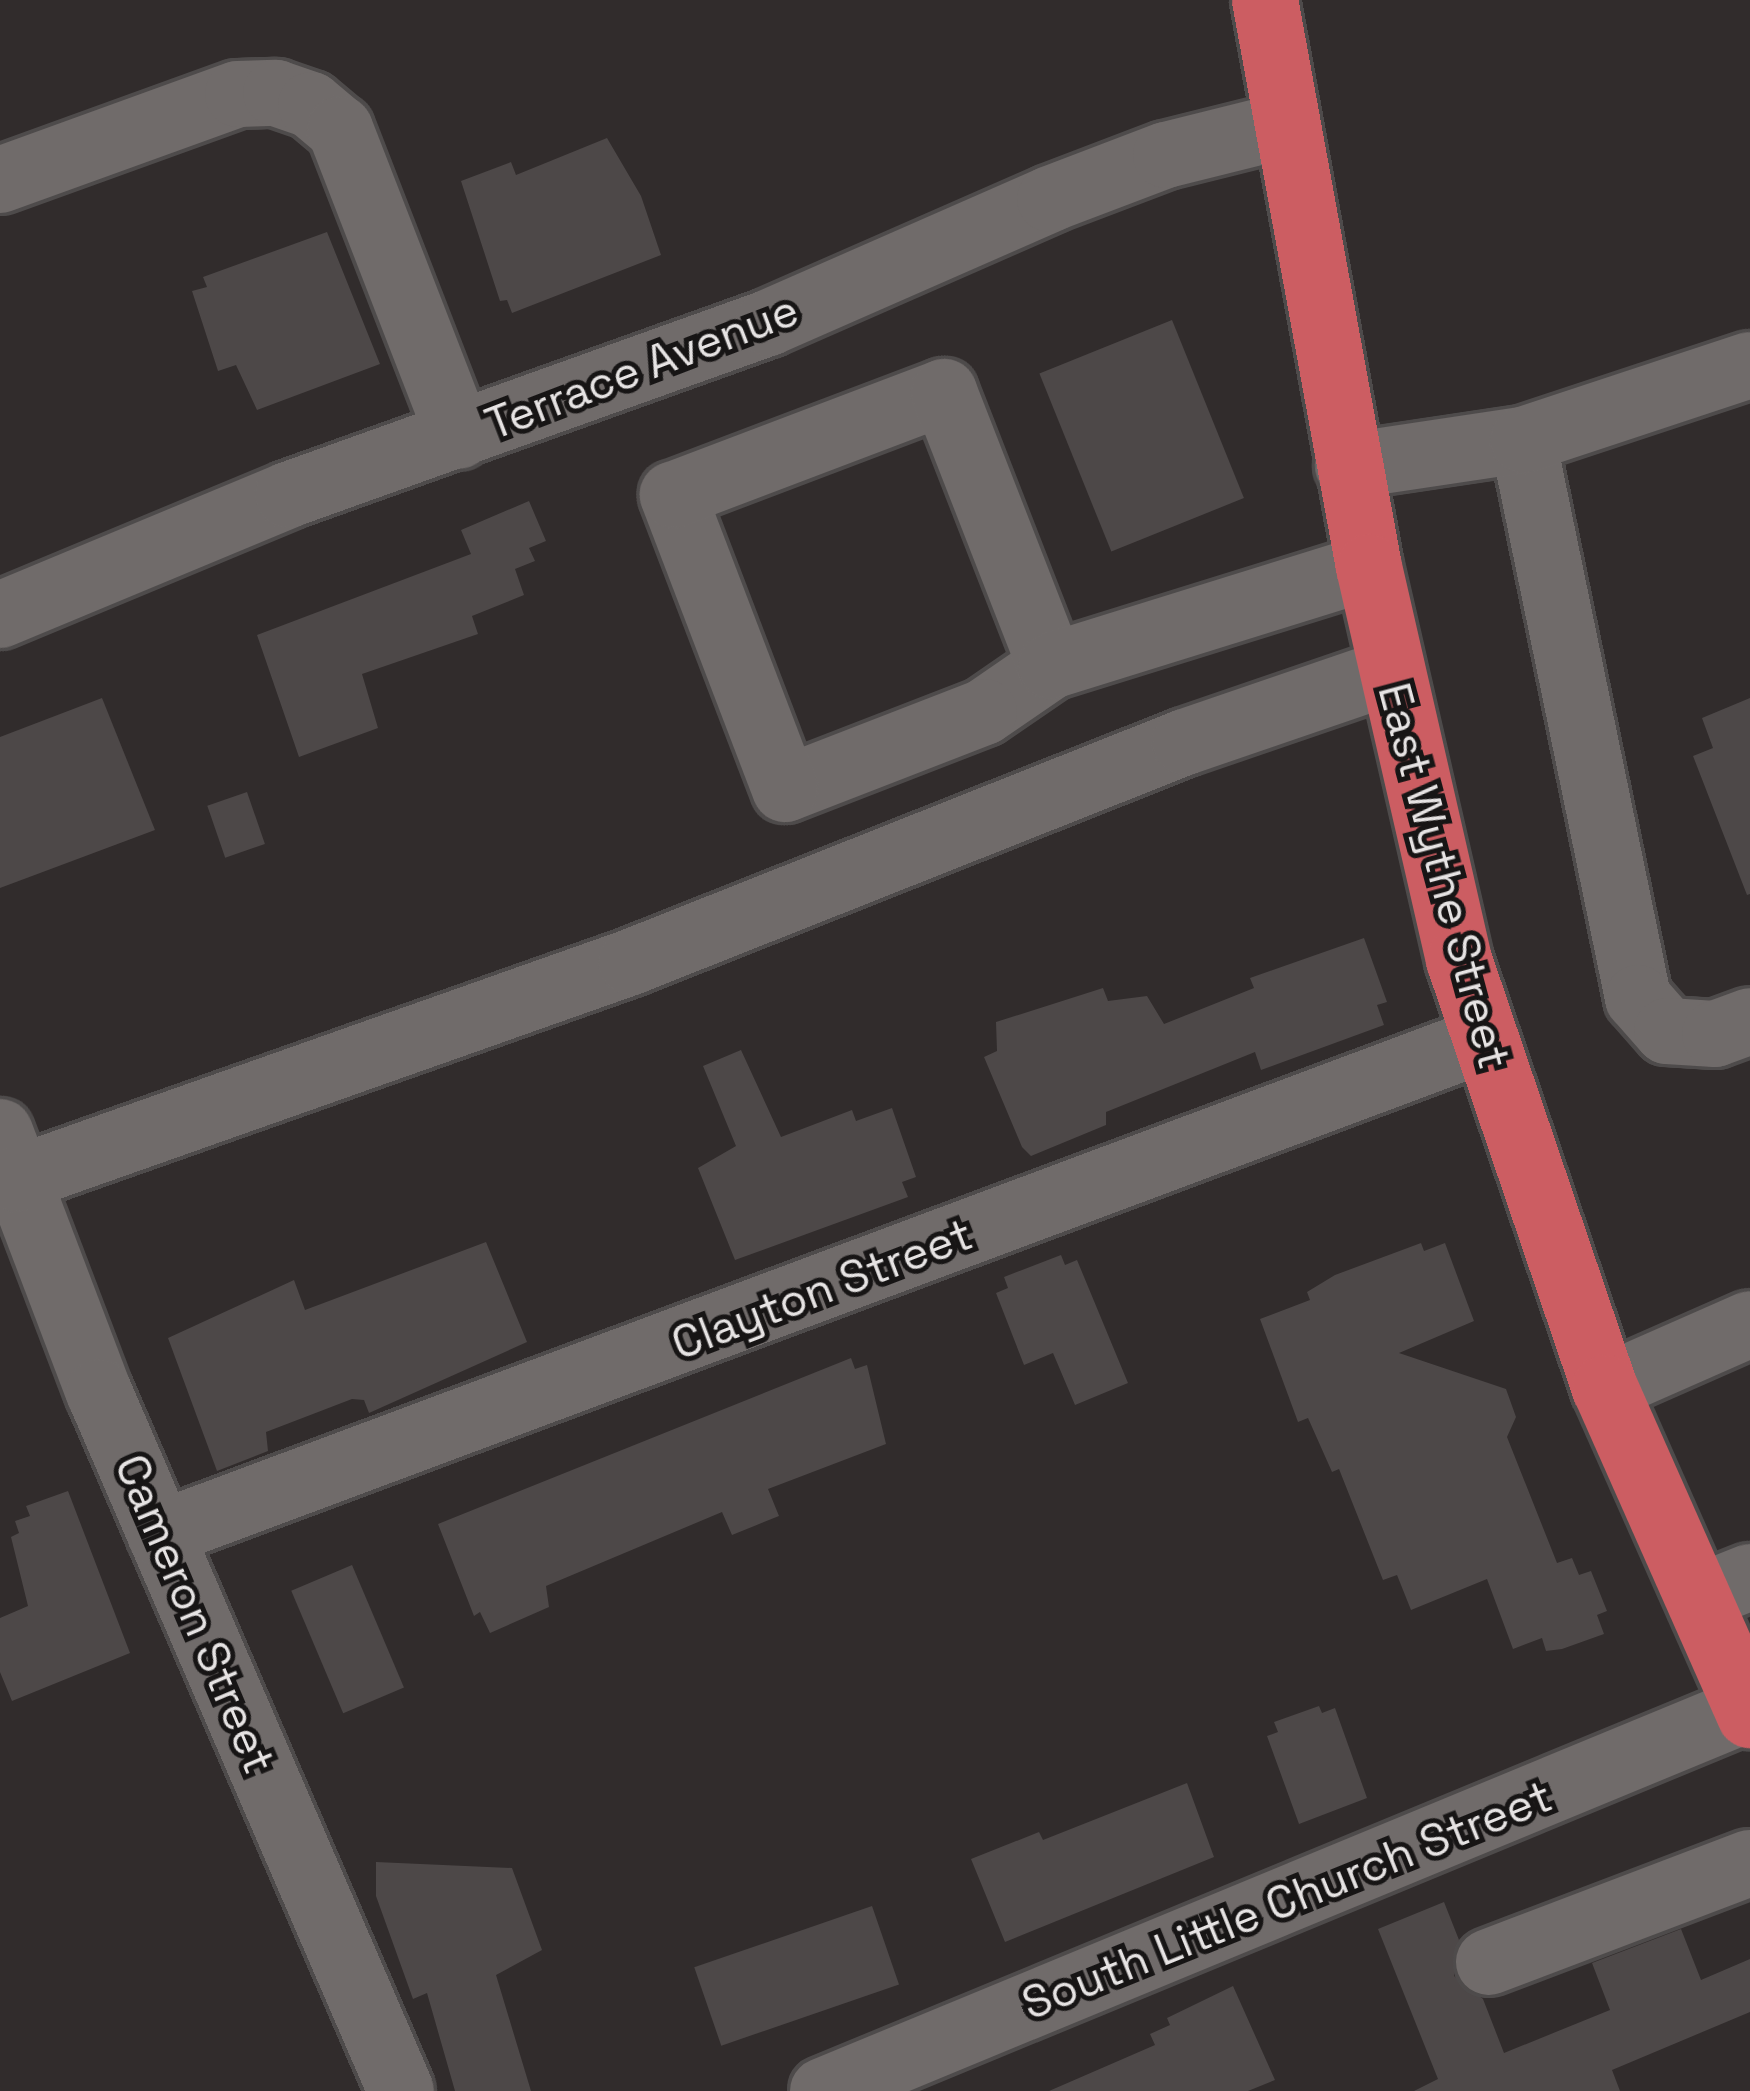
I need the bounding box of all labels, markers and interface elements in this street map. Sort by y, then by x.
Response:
street label: Terrace Avenue [478,282,806,452]
street label: East Wythe Street [1367,677,1521,1075]
street label: Clayton Street [664,1207,980,1371]
street label: Cameron Street [104,1447,286,1781]
street label: South Little Church Street [1014,1769,1560,2031]

